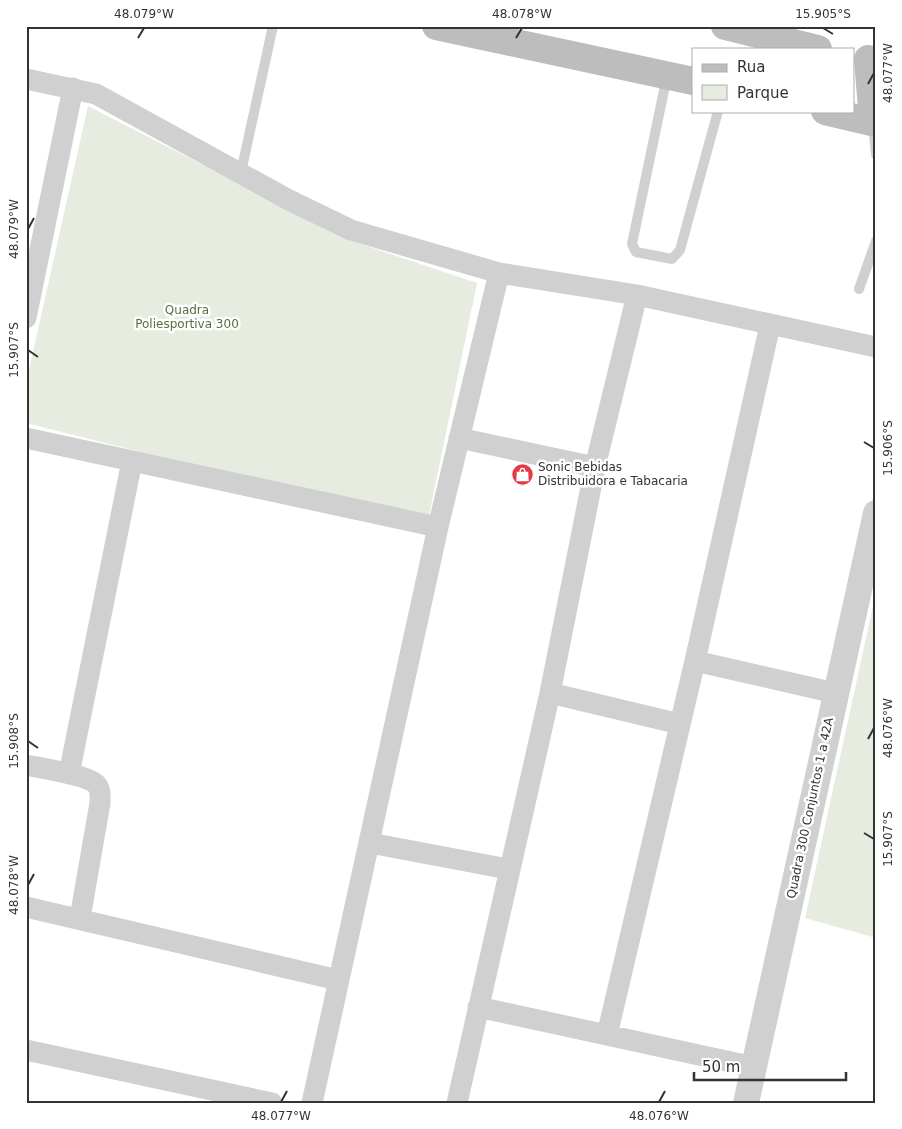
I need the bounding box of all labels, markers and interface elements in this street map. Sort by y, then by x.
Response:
text: 48.079°W [114,7,174,21]
text: 48.078°W [492,7,552,21]
text: 15.905°S [795,7,851,21]
text: 48.077°W [881,43,895,103]
legend [692,48,854,112]
text: Rua [737,58,765,76]
text: Parque [737,84,789,102]
text: 48.079°W [7,199,21,259]
park label: Quadra Poliesportiva 300 [135,303,239,331]
text: 15.907°S [7,322,21,378]
text: 15.906°S [881,420,895,476]
place label: Sonic Bebidas Distribuidora e Tabacaria [538,460,688,488]
shop icon: Sonic Bebidas Distribuidora e Tabacaria [510,462,534,486]
text: 48.076°W [881,698,895,758]
text: 15.908°S [7,713,21,769]
street label: Quadra 300 Conjuntos 1 a 42A [784,715,836,900]
text: 15.907°S [881,811,895,867]
text: 48.078°W [7,855,21,915]
scale bar [694,1049,847,1081]
text: 50 m [702,1058,740,1076]
text: 48.077°W [251,1109,311,1123]
text: 48.076°W [629,1109,689,1123]

